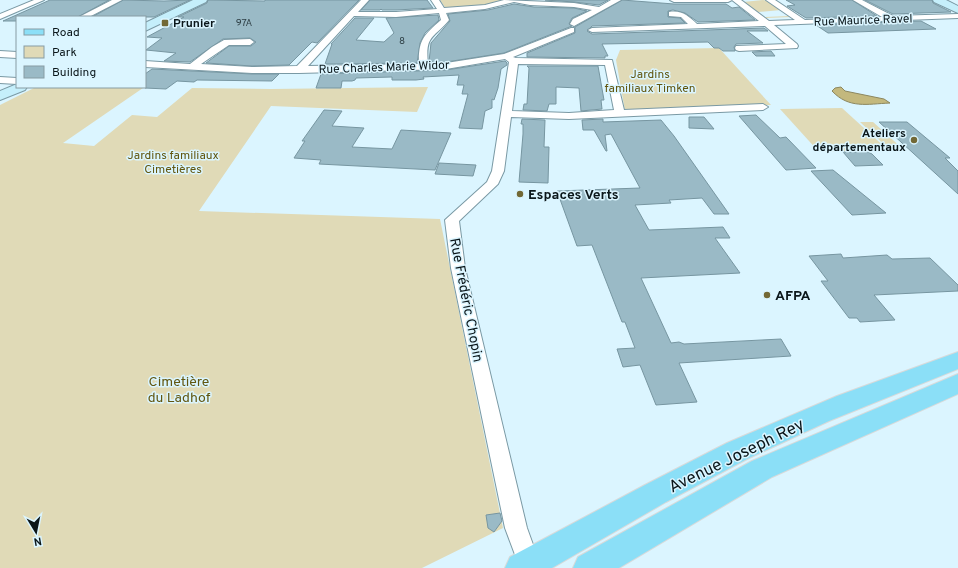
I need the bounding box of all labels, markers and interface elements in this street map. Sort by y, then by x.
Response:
street label: Rue Maurice Ravel [813,11,913,31]
legend [16,16,146,88]
place label: Prunier [173,16,215,32]
house number: 97A [236,17,252,30]
marker: Prunier [160,18,170,28]
text: Road [52,25,80,41]
house number: 8 [399,35,405,48]
text: Park [52,45,77,61]
street label: Rue Charles Marie Widor [318,58,450,78]
text: Building [52,65,96,81]
park label: Jardins familiaux Timken [604,67,696,97]
place label: Ateliers départementaux [813,126,906,156]
marker: Ateliers départementaux [909,135,919,145]
park label: Jardins familiaux Cimetières [127,148,219,178]
place label: Espaces Verts [528,187,619,204]
marker: Espaces Verts [515,189,525,199]
street label: Rue Frédéric Chopin [445,237,486,364]
place label: AFPA [775,288,811,305]
marker: AFPA [762,290,772,300]
park label: Cimetière du Ladhof [148,374,211,407]
street label: Avenue Joseph Rey [665,414,808,499]
north arrow [16,512,56,552]
text: N [32,533,43,548]

